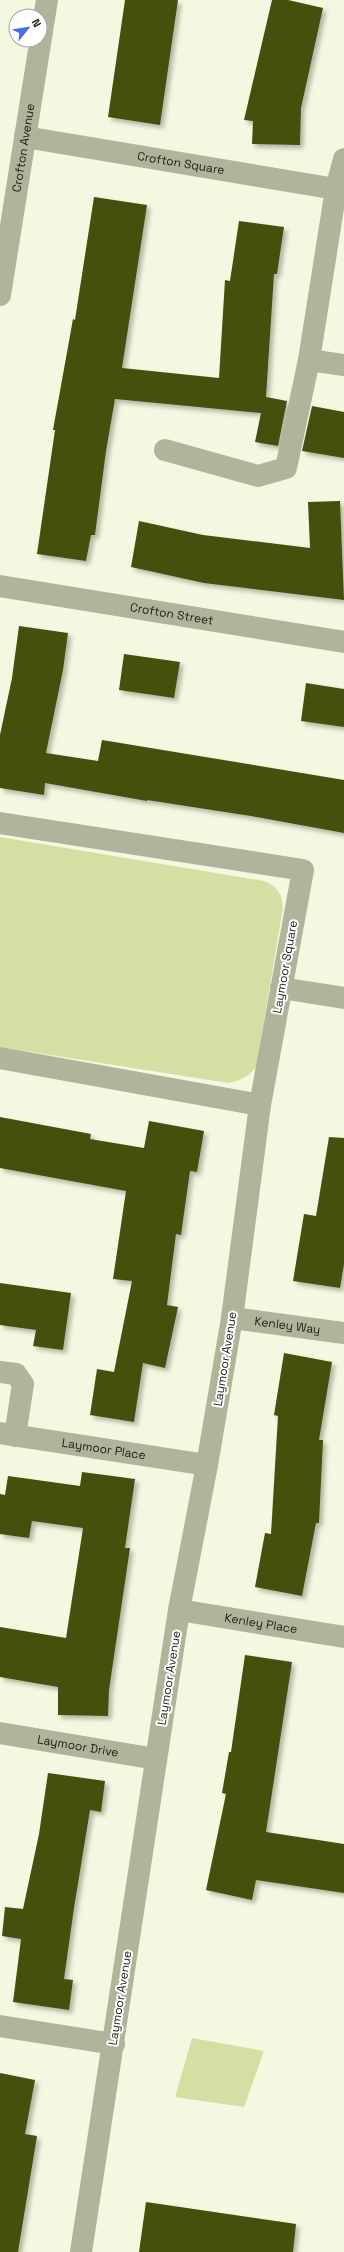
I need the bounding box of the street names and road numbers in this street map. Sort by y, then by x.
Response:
street label: Crofton Avenue [8,102,38,193]
street label: Crofton Square [136,148,226,178]
street label: Crofton Street [129,599,215,629]
street label: Laymoor Square [269,919,301,1015]
street label: Laymoor Avenue [210,1311,240,1407]
street label: Kenley Way [254,1313,322,1338]
street label: Laymoor Place [61,1435,147,1463]
street label: Kenley Place [223,1610,298,1637]
street label: Laymoor Avenue [154,1630,184,1726]
street label: Laymoor Drive [36,1731,120,1761]
street label: Laymoor Avenue [105,1950,135,2046]

